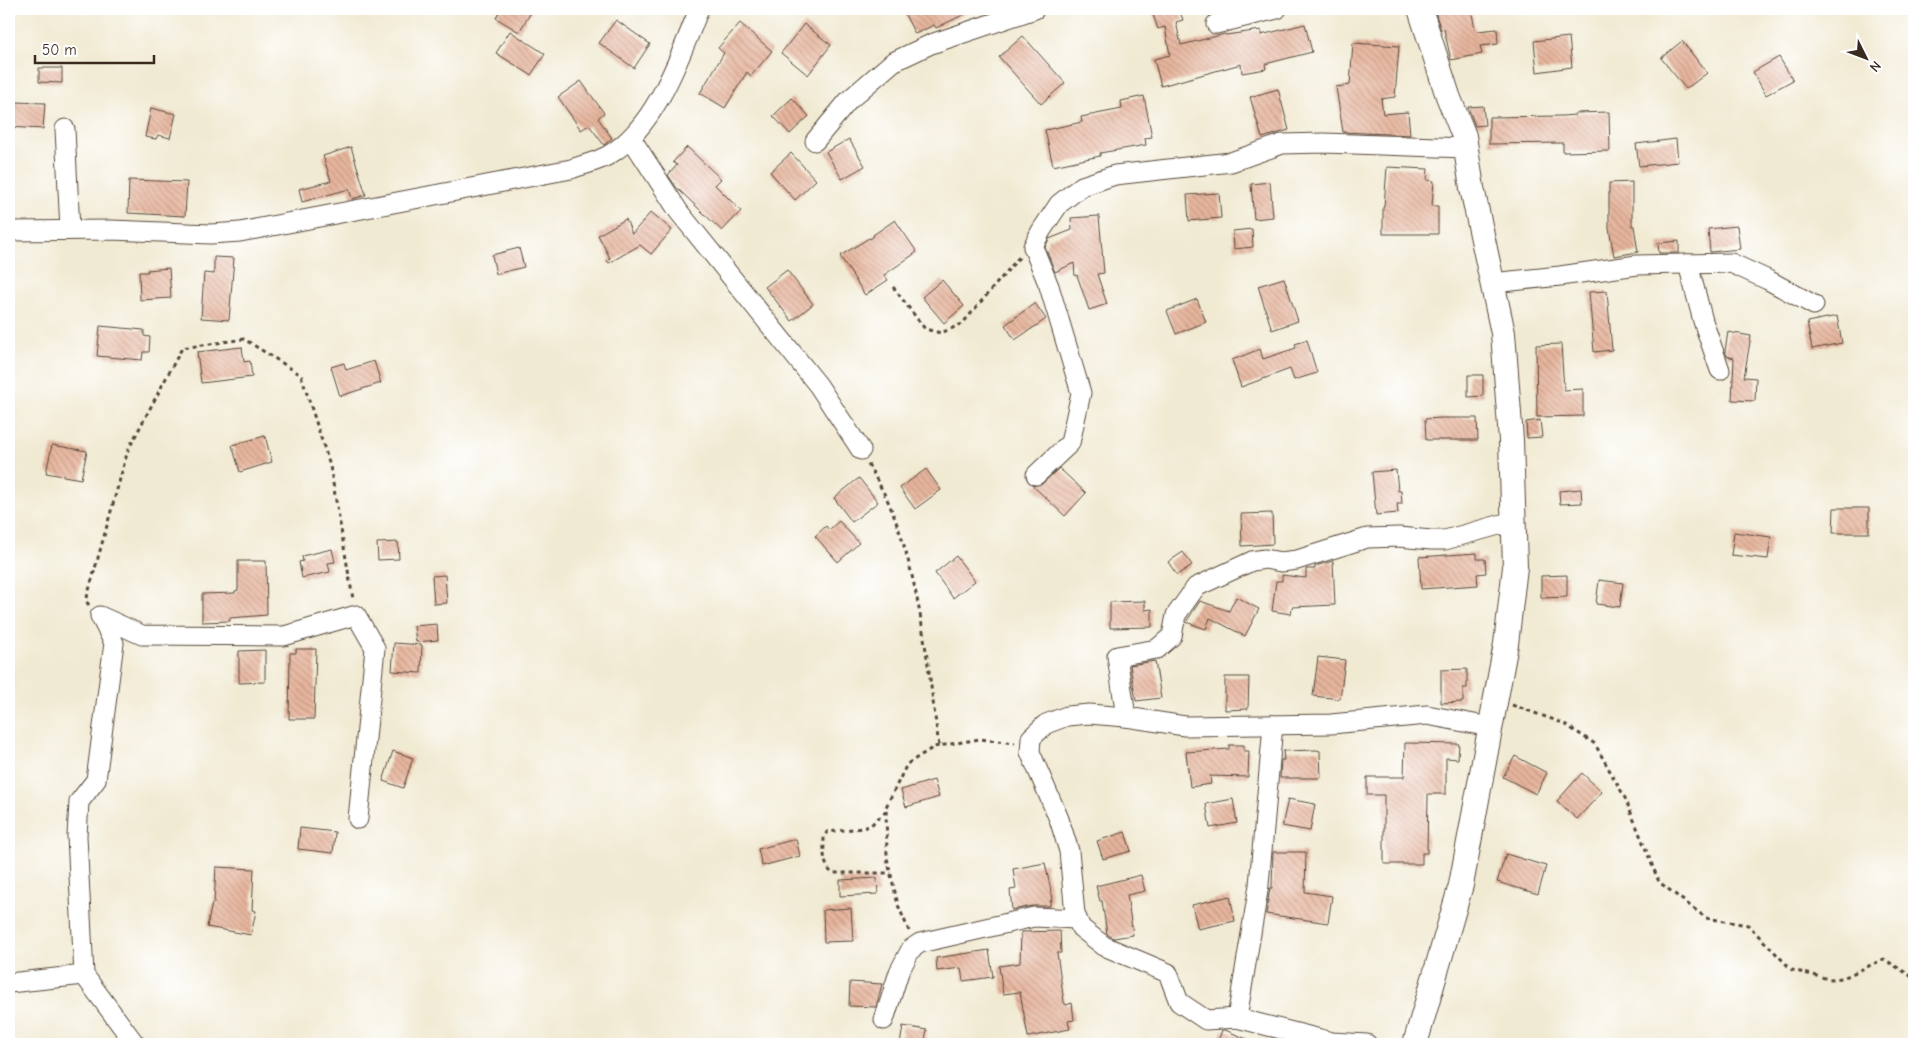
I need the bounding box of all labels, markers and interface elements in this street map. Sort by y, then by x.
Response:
scale bar [35,32,154,64]
north arrow [1840,32,1890,82]
text: 50 m [42,41,77,59]
text: N [1866,57,1885,75]

